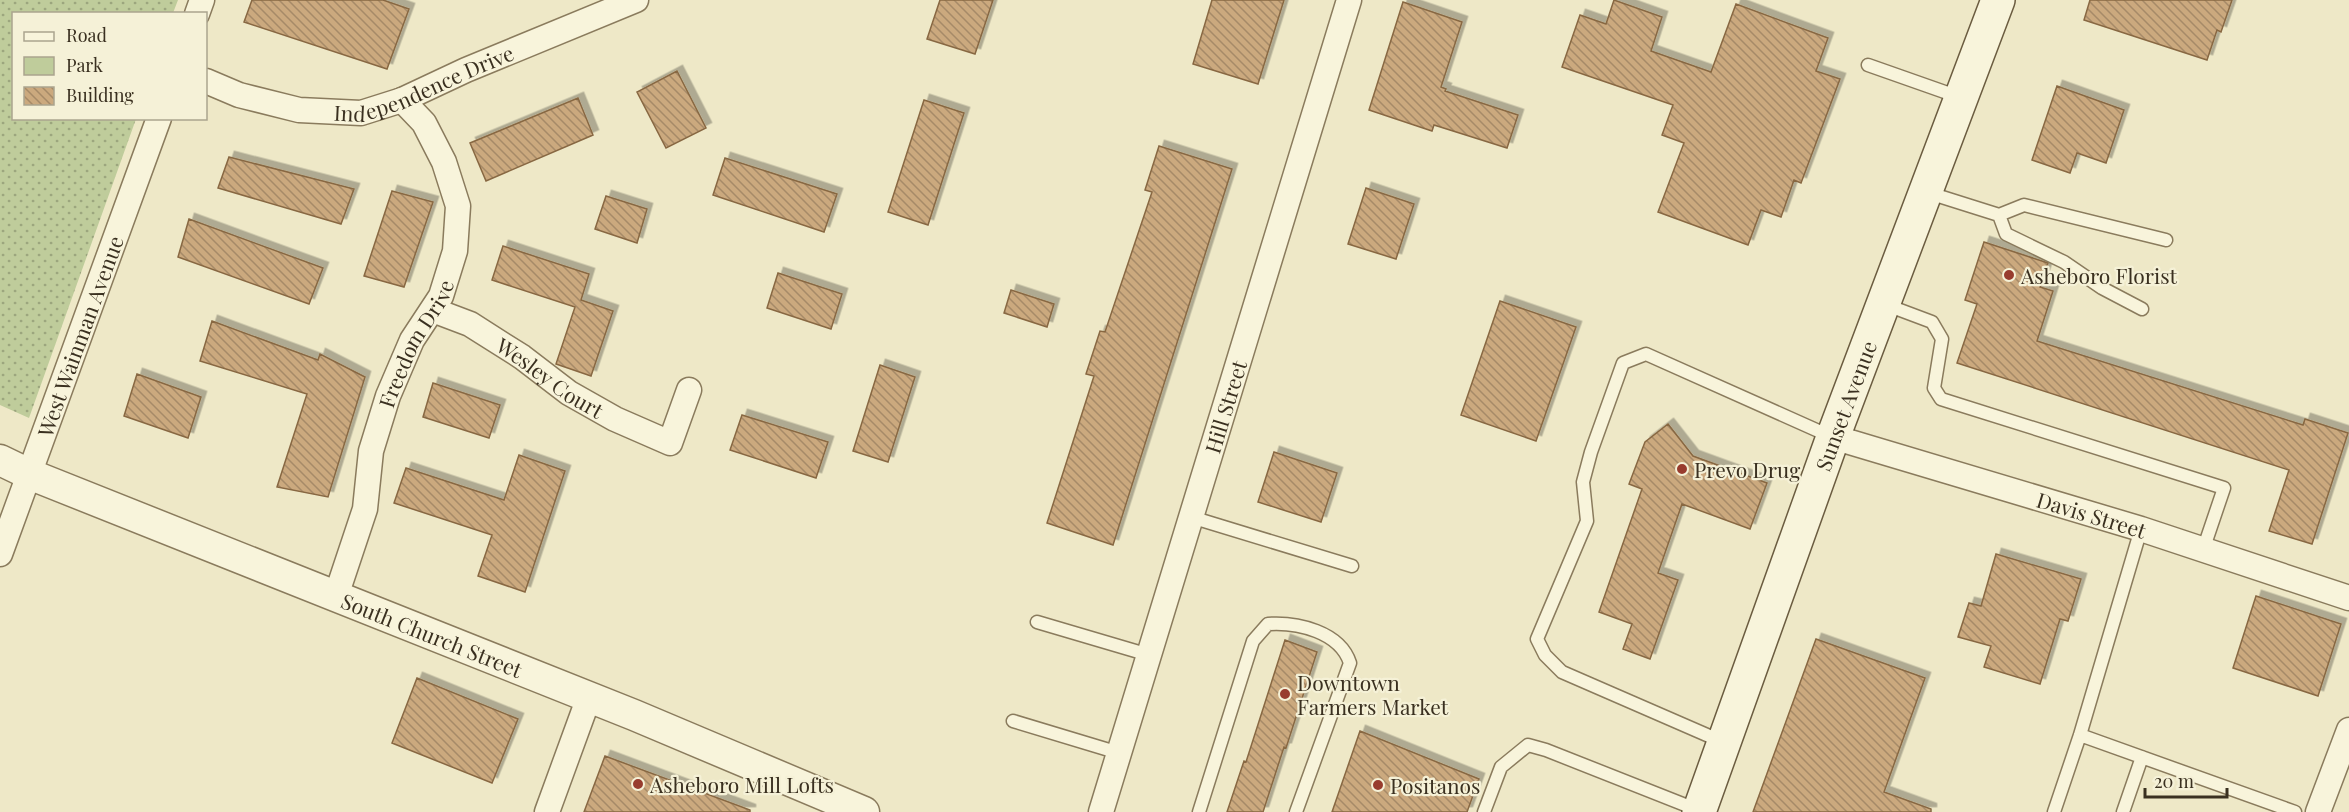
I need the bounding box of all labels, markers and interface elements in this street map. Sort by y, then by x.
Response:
legend [12,12,207,120]
text: Road [66,23,107,47]
street label: Independence Drive [333,38,518,127]
text: Park [66,53,103,77]
text: Building [66,83,134,107]
street label: West Wainman Avenue [30,232,129,441]
place label: Asheboro Florist [2020,261,2178,289]
marker: Asheboro Florist [2002,268,2016,282]
street label: Freedom Drive [371,276,459,411]
street label: Wesley Court [491,330,609,424]
street label: Sunset Avenue [1808,336,1882,474]
street label: Hill Street [1197,356,1252,456]
place label: Prevo Drug [1694,455,1800,483]
marker: Prevo Drug [1675,462,1689,476]
street label: Davis Street [2034,485,2151,544]
street label: South Church Street [337,586,527,683]
place label: Downtown Farmers Market [1297,668,1449,720]
marker: Downtown Farmers Market [1278,687,1292,701]
scale bar [2145,761,2228,799]
text: 20 m [2154,769,2194,793]
place label: Asheboro Mill Lofts [649,770,834,798]
place label: Positanos [1390,771,1480,799]
marker: Asheboro Mill Lofts [631,777,645,791]
marker: Positanos [1371,778,1385,792]

